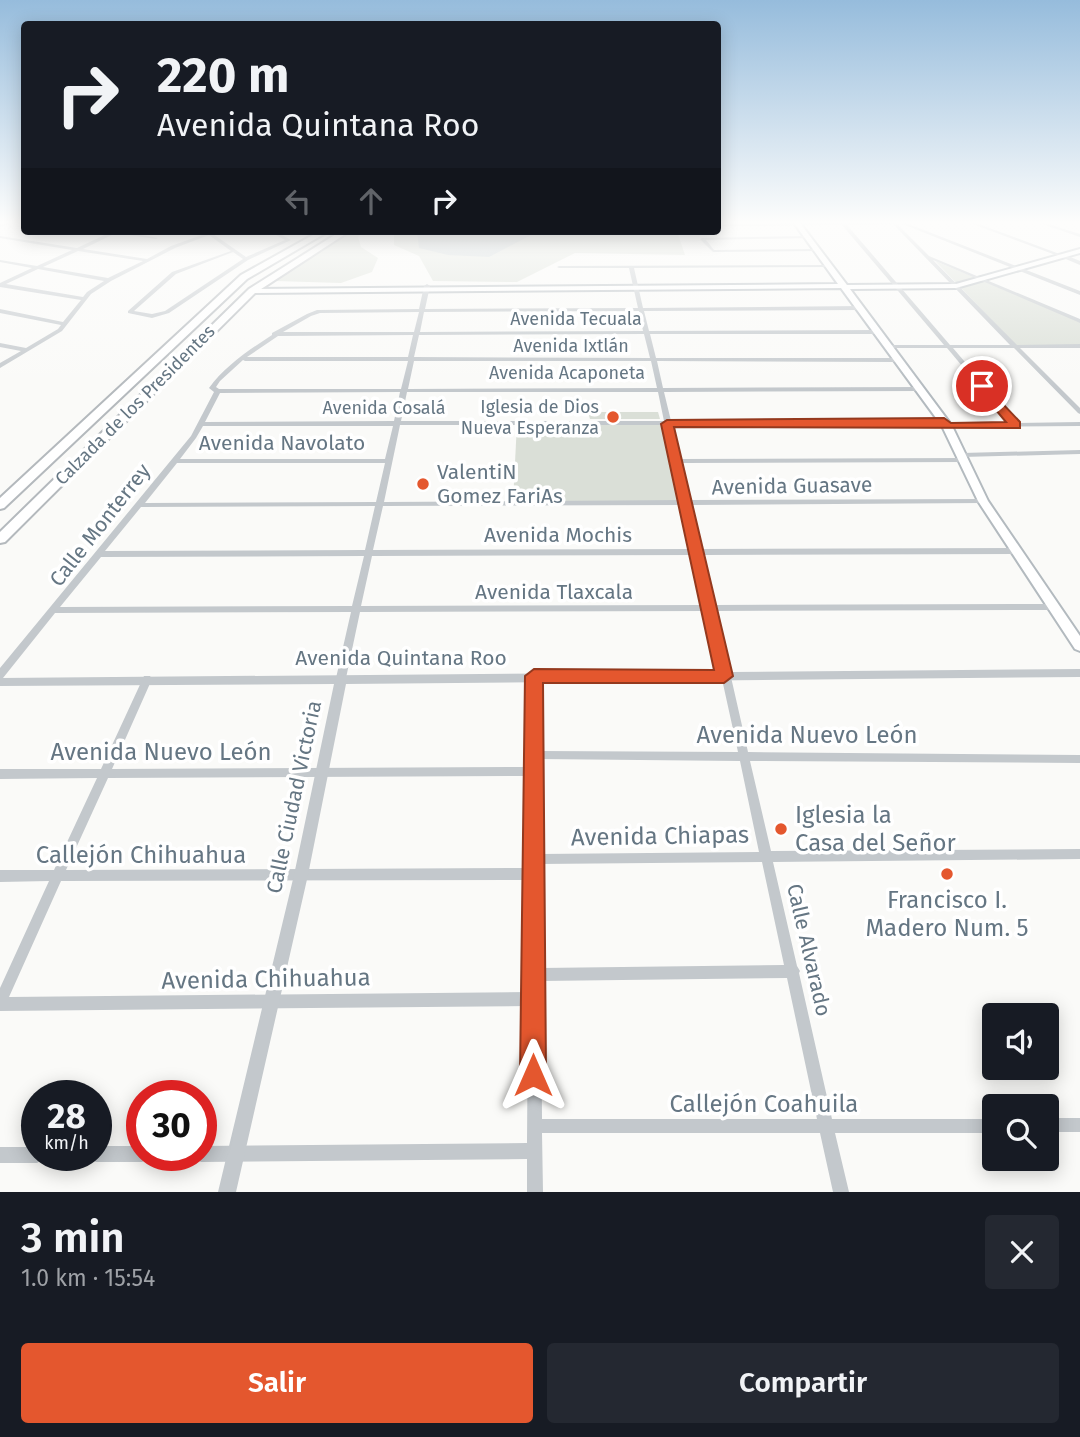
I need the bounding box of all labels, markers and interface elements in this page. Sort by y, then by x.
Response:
text: 220 m [157,46,289,105]
icon: right [42,49,133,140]
text: Avenida Quintana Roo [157,106,479,144]
icon: left [279,182,317,220]
icon: ahead [352,182,390,220]
icon: right [425,182,463,220]
street label: Avenida Tecuala [510,308,642,330]
street label: Calzada de los Presidentes [50,320,220,490]
street label: Avenida Ixtlán [513,335,629,357]
pin [952,356,1012,416]
street label: Avenida Acaponeta [489,362,645,384]
icon: arrive [963,367,1001,405]
place label: Iglesia de Dios Nueva Esperanza [461,396,599,439]
street label: Avenida Cosalá [323,397,445,419]
marker: Iglesia de Dios Nueva Esperanza [605,409,621,425]
street label: Avenida Navolato [199,430,365,456]
street label: Calle Monterrey [44,458,156,592]
place label: ValentiN Gomez FariAs [437,459,563,509]
street label: Avenida Guasave [711,472,873,500]
marker: ValentiN Gomez FariAs [415,476,431,492]
street label: Avenida Mochis [484,522,632,548]
street label: Avenida Tlaxcala [475,579,633,605]
street label: Avenida Quintana Roo [295,645,507,671]
street label: Calle Ciudad Victoria [261,698,327,896]
street label: Avenida Nuevo León [696,721,918,749]
street label: Avenida Nuevo León [50,738,272,766]
place label: Iglesia la Casa del Señor [795,801,956,857]
street label: Avenida Chiapas [571,820,749,852]
marker: Iglesia la Casa del Señor [773,821,789,837]
street label: Callejón Chihuahua [36,841,246,869]
marker: Francisco I. Madero Num. 5 [939,866,955,882]
street label: Calle Alvarado [781,881,837,1019]
place label: Francisco I. Madero Num. 5 [865,886,1029,942]
street label: Avenida Chihuahua [161,963,371,995]
map controls [982,1003,1059,1171]
button: sound [982,1003,1059,1080]
position arrow [496,1038,570,1112]
speed limit sign: 30 [126,1080,217,1171]
street label: Callejón Coahuila [670,1090,858,1118]
button: search [982,1094,1059,1171]
text: 28 [47,1095,86,1137]
text: km/h [44,1132,89,1154]
text: 3 min [21,1213,125,1263]
button: close [985,1215,1059,1289]
text: 1.0 km · 15:54 [21,1264,155,1292]
button: Salir [21,1343,533,1423]
button: Compartir [547,1343,1059,1423]

